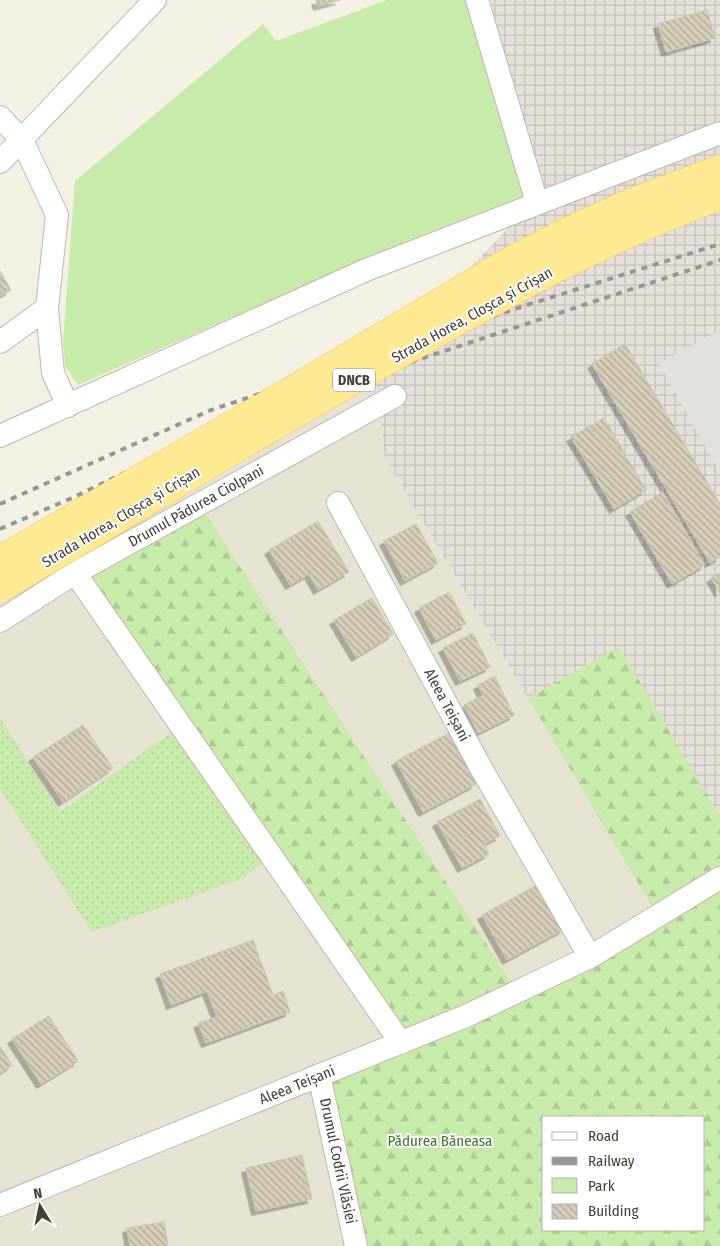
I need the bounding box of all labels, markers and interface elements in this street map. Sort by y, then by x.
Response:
street label: Strada Horea, Cloșca și Crișan [389,263,556,368]
road number: DNCB [333,368,375,392]
street label: Drumul Pădurea Ciolpani [125,461,267,551]
street label: Strada Horea, Cloșca și Crișan [39,463,204,572]
street label: Aleea Teișani [419,665,474,745]
street label: Aleea Teișani [257,1062,338,1109]
street label: Drumul Codrii Vlăsiei [316,1096,360,1226]
legend [542,1116,705,1231]
text: Road [588,1127,619,1145]
park label: Pădurea Băneasa [388,1132,492,1150]
text: Railway [588,1152,635,1170]
text: Park [588,1177,615,1195]
north arrow [15,1181,65,1231]
text: N [32,1185,43,1203]
text: Building [588,1202,639,1220]

